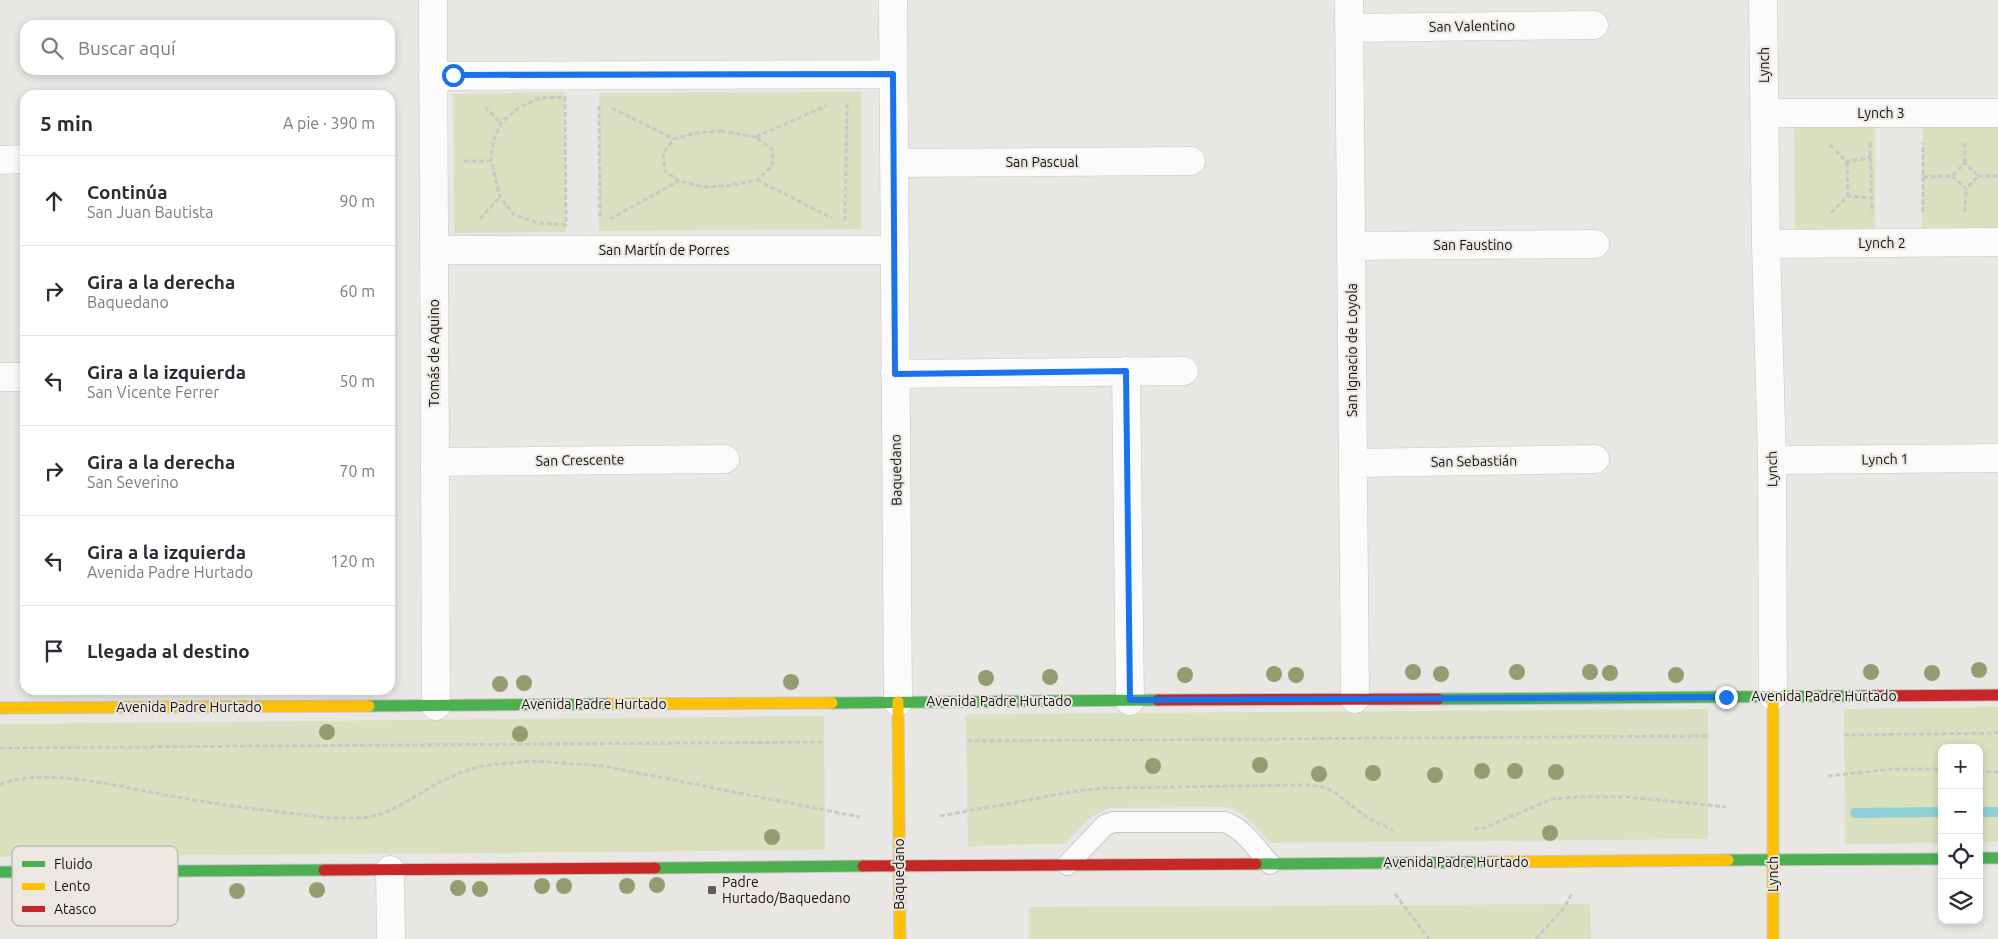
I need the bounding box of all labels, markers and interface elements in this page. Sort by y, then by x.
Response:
street label: San Valentino [1429,17,1515,35]
search box [20,20,395,75]
icon: search [38,34,66,62]
text: Buscar aquí [78,37,176,59]
street label: Lynch [1756,47,1772,83]
route start [442,64,465,87]
street label: Lynch 3 [1857,105,1905,121]
text: 5 min [40,111,93,135]
text: A pie · 390 m [283,114,375,132]
street label: San Pascual [1006,154,1079,170]
text: Continúa [87,181,168,203]
icon: ahead [40,187,68,215]
text: 90 m [339,192,375,210]
text: San Juan Bautista [87,203,214,221]
street label: Lynch 2 [1858,235,1906,251]
street label: San Faustino [1434,237,1512,253]
street label: San Martín de Porres [599,242,729,258]
text: Gira a la derecha [87,271,235,293]
icon: right [40,277,68,305]
text: 60 m [339,282,375,300]
street label: San Ignacio de Loyola [1344,283,1360,417]
text: Baquedano [87,293,169,311]
street label: Tomás de Aquino [426,299,442,407]
text: Gira a la izquierda [87,361,246,383]
icon: left [40,367,68,395]
text: 50 m [339,372,375,390]
text: San Vicente Ferrer [87,383,219,401]
street label: Baquedano [887,434,905,506]
text: Gira a la derecha [87,451,235,473]
street label: San Crescente [535,451,625,469]
street label: Lynch [1764,451,1780,487]
street label: Lynch 1 [1861,451,1909,467]
street label: San Sebastián [1431,452,1517,470]
icon: right [40,457,68,485]
text: 70 m [339,462,375,480]
text: San Severino [87,473,179,491]
text: Gira a la izquierda [87,541,246,563]
icon: left [40,547,68,575]
text: 120 m [330,552,375,570]
text: Avenida Padre Hurtado [87,563,253,581]
icon: arrive [40,637,68,665]
text: Llegada al destino [87,640,250,662]
route end [1715,686,1738,709]
street label: Avenida Padre Hurtado [1751,688,1897,704]
street label: Avenida Padre Hurtado [926,693,1072,709]
street label: Avenida Padre Hurtado [521,696,667,712]
street label: Avenida Padre Hurtado [116,699,262,715]
map controls [1938,744,1983,924]
button: + [1938,744,1983,789]
button: − [1938,789,1983,834]
button: locate [1938,834,1983,879]
street label: Baquedano [891,838,907,910]
legend [12,846,178,926]
street label: Avenida Padre Hurtado [1383,854,1529,870]
text: Fluido [54,856,93,872]
street label: Lynch [1765,856,1781,892]
place label: Padre Hurtado/Baquedano [722,874,851,906]
text: Lento [54,878,91,894]
button: layers [1938,879,1983,924]
marker: Padre Hurtado/Baquedano [706,884,718,896]
text: Atasco [54,901,97,917]

